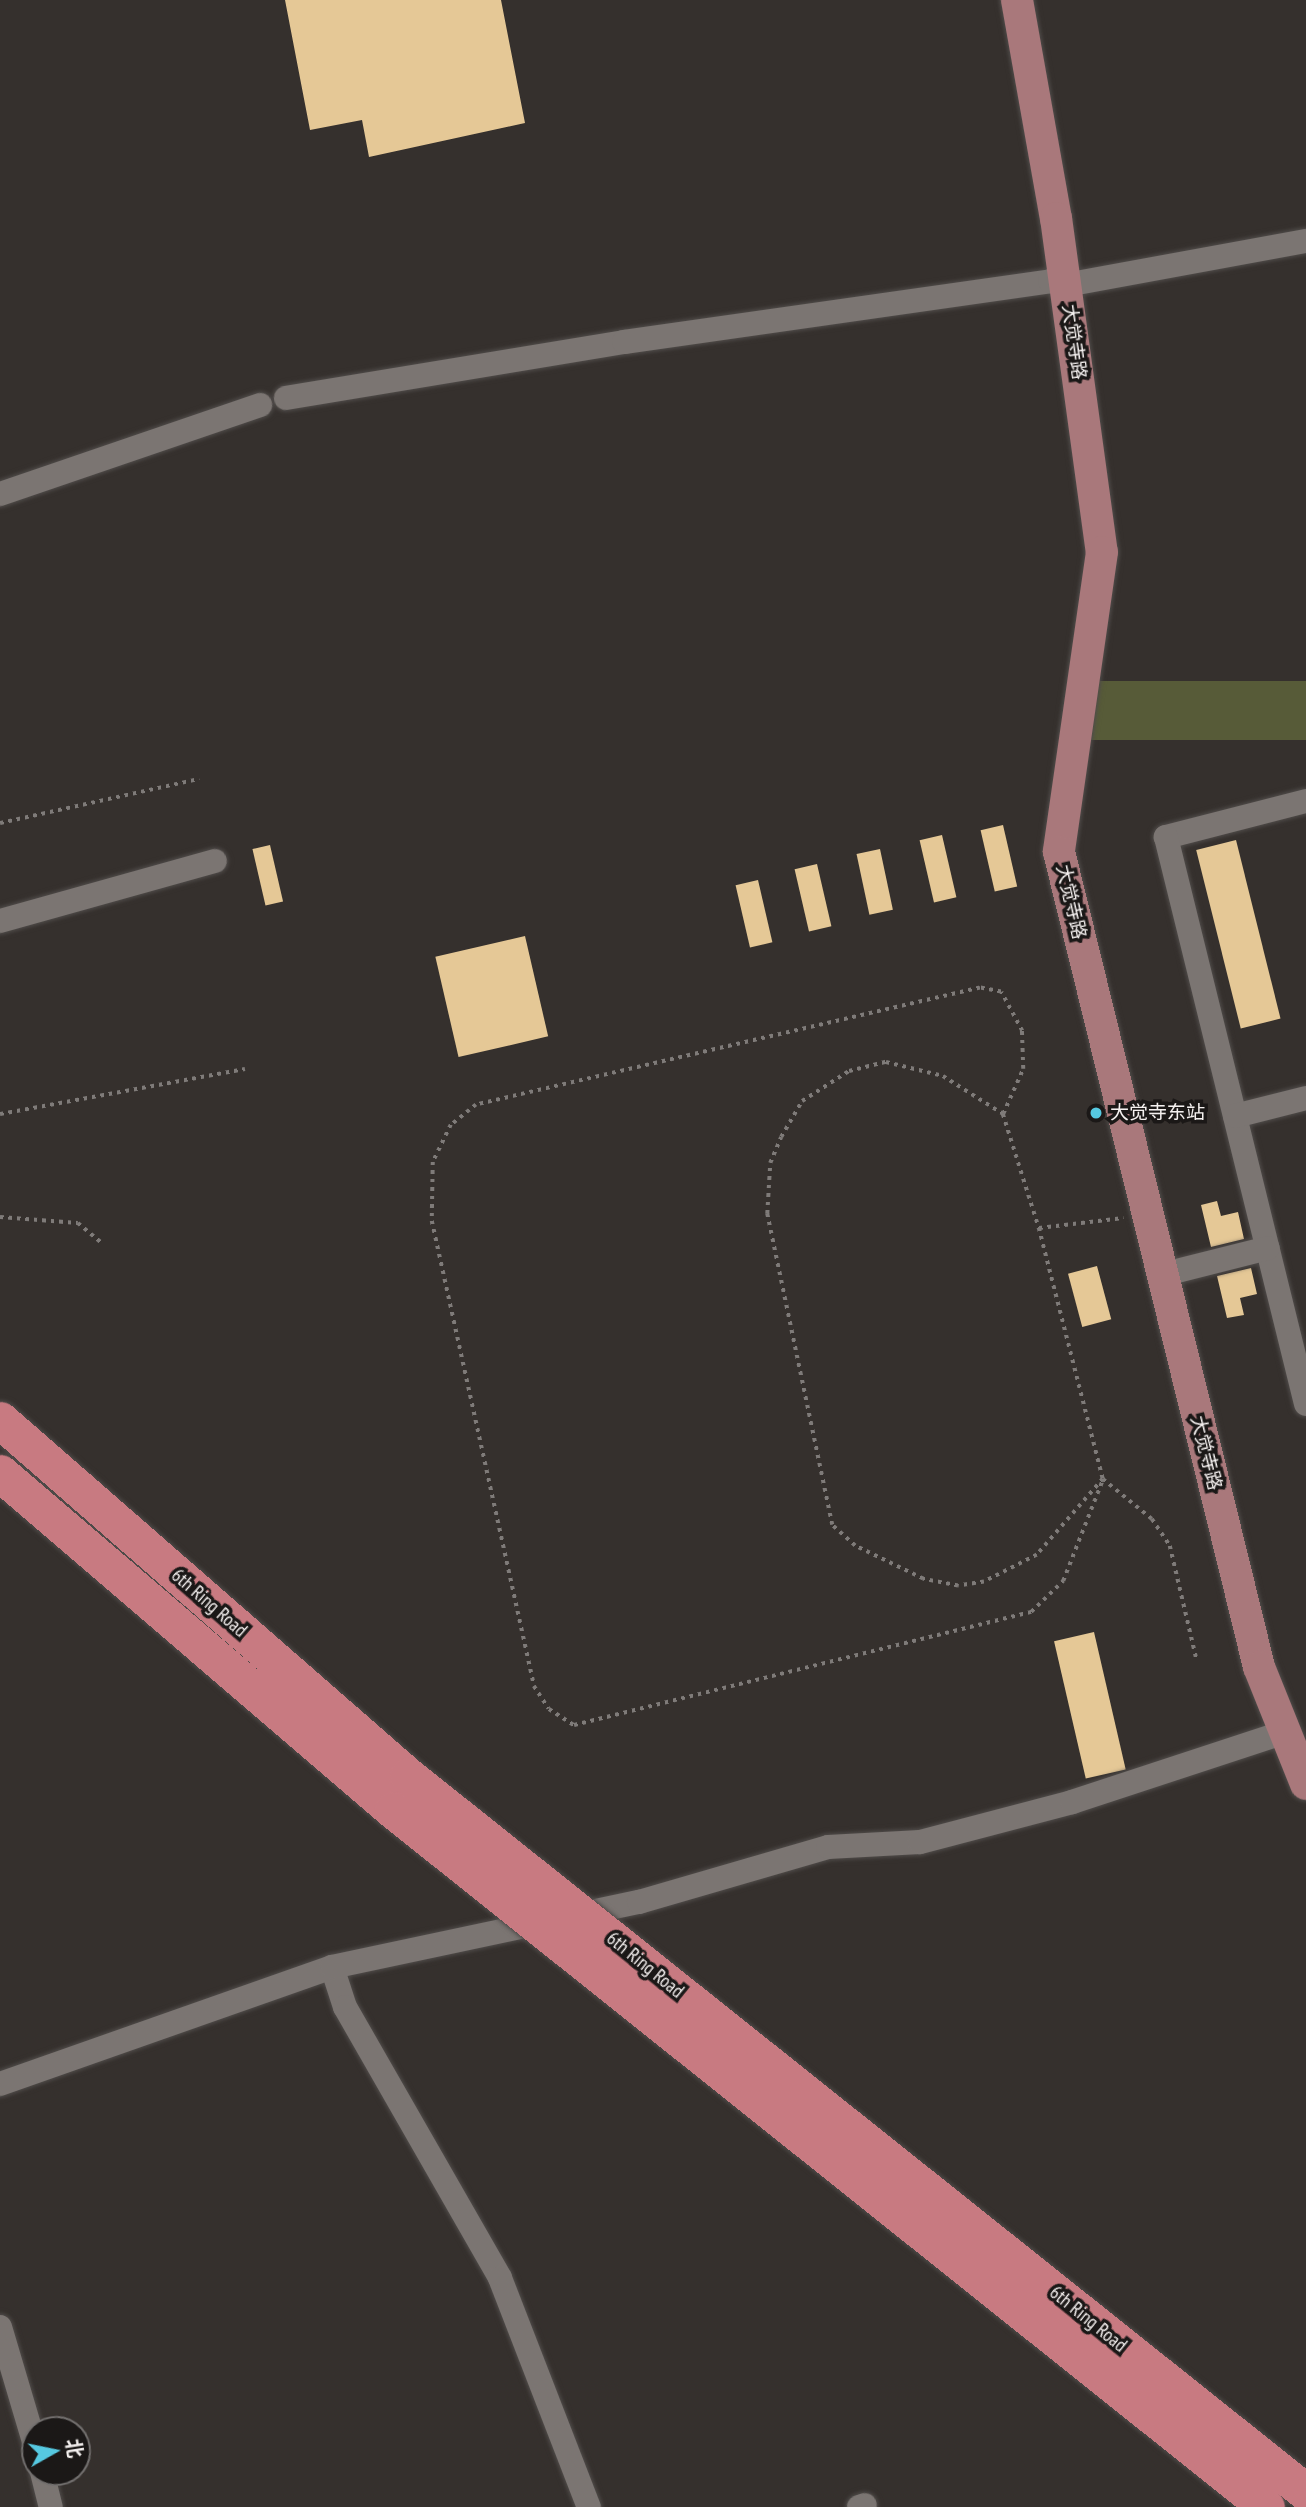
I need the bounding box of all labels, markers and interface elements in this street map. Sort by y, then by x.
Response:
street label: 大觉寺路 [1057,303,1091,381]
street label: 大觉寺路 [1051,862,1091,942]
place label: 大觉寺东站 [1110,1102,1205,1124]
marker: 大觉寺东站 [1088,1105,1104,1121]
street label: 大觉寺路 [1186,1413,1226,1493]
street label: 6th Ring Road [167,1564,251,1642]
street label: 6th Ring Road [602,1927,688,2003]
street label: 6th Ring Road [1045,2281,1131,2357]
north arrow [21,2416,91,2486]
text: 北 [61,2437,88,2459]

